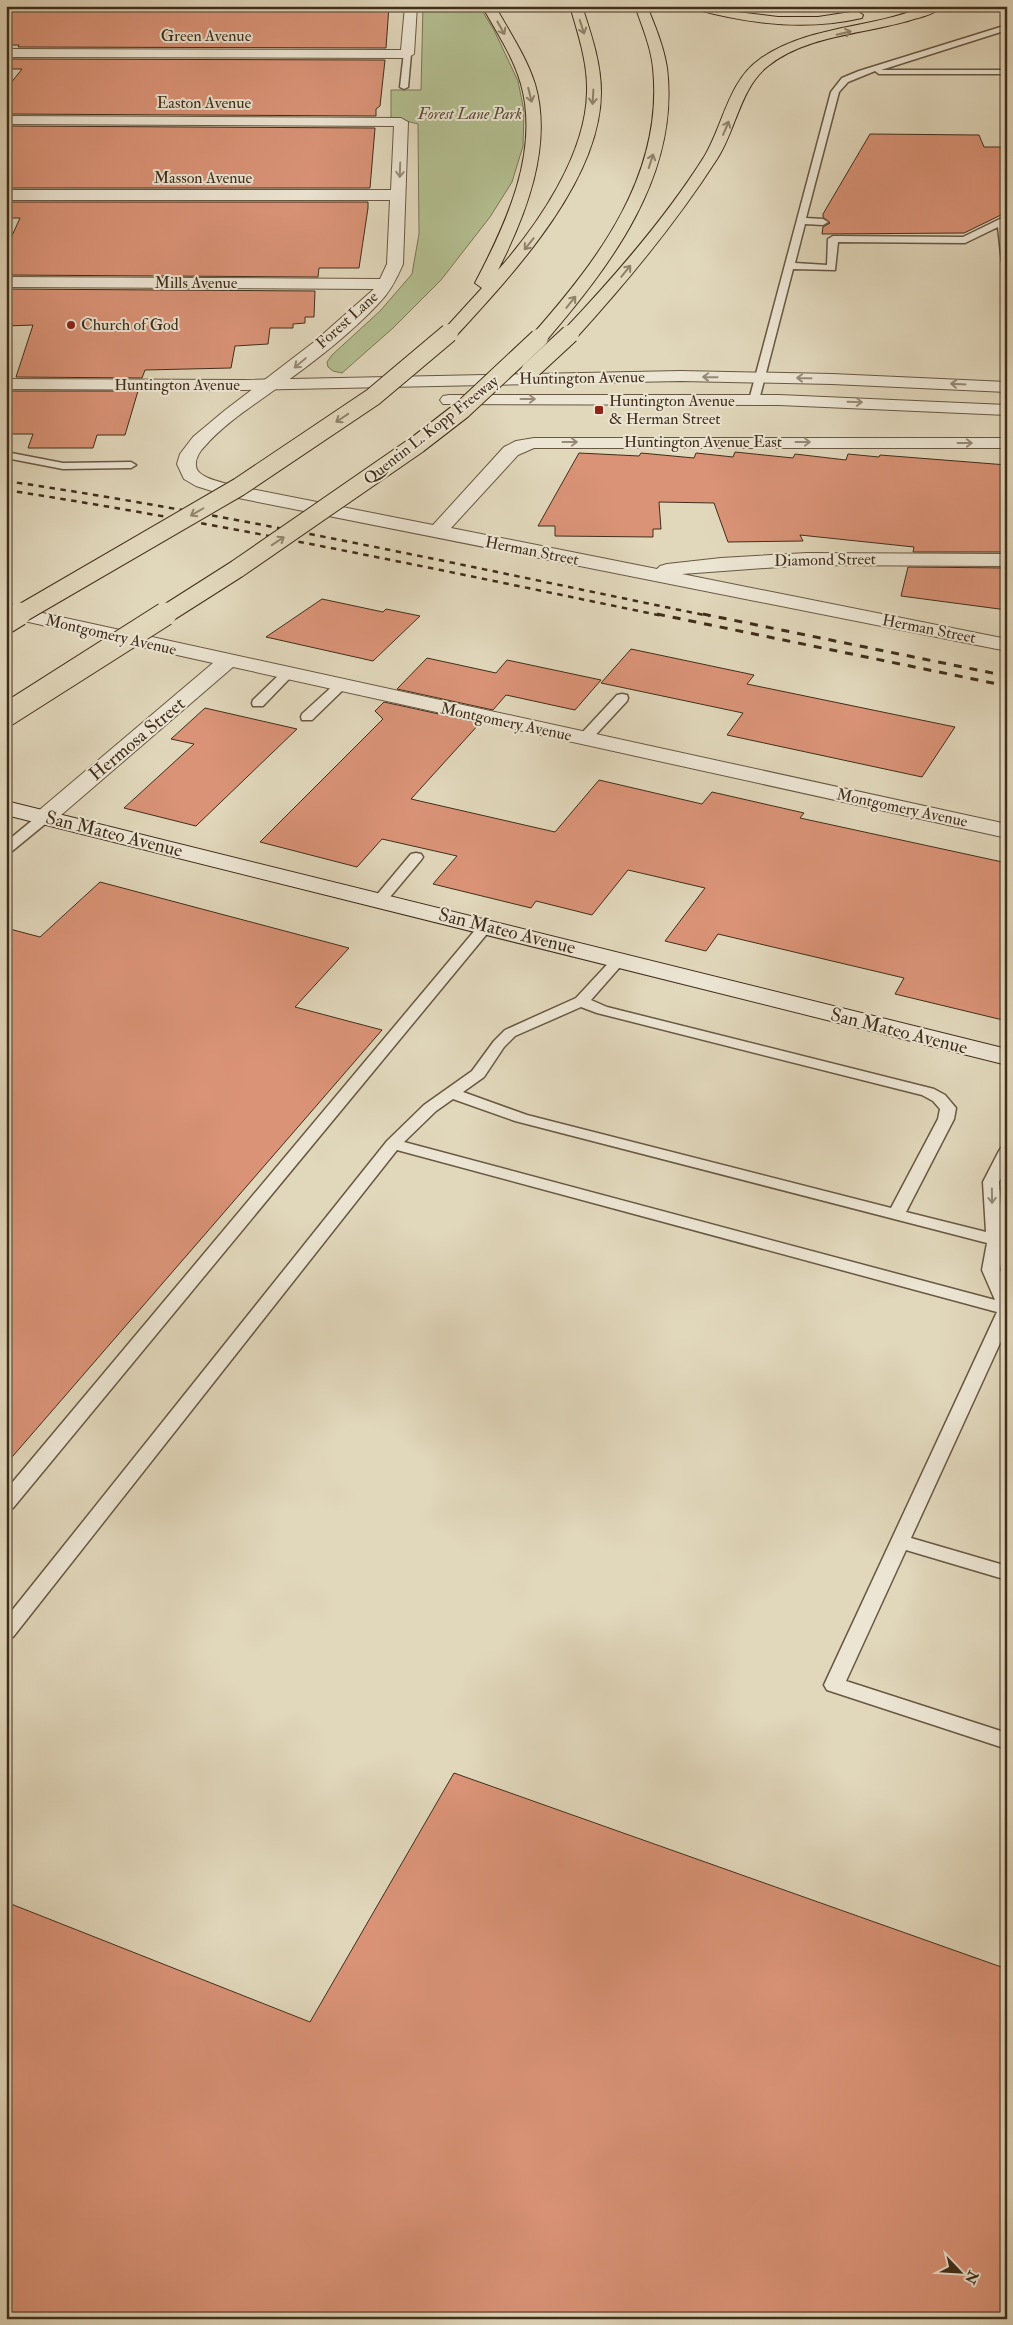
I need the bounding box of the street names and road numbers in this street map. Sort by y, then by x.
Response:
street label: Green Avenue [161,26,252,46]
street label: Easton Avenue [157,93,251,113]
street label: Masson Avenue [154,168,253,188]
street label: Mills Avenue [154,273,238,293]
street label: Forest Lane [312,287,383,353]
street label: Huntington Avenue [519,367,645,389]
street label: Quentin L. Kopp Freeway [359,370,504,490]
street label: Huntington Avenue [114,375,240,395]
street label: Huntington Avenue East [624,432,782,452]
street label: Herman Street [484,532,580,570]
street label: Diamond Street [774,549,876,571]
street label: Montgomery Avenue [44,610,179,660]
street label: Herman Street [881,610,977,648]
street label: Hermosa Street [84,692,190,786]
street label: Montgomery Avenue [439,698,574,746]
street label: Montgomery Avenue [835,784,970,832]
street label: San Mateo Avenue [43,805,185,863]
street label: San Mateo Avenue [436,902,578,960]
street label: San Mateo Avenue [828,1002,970,1060]

